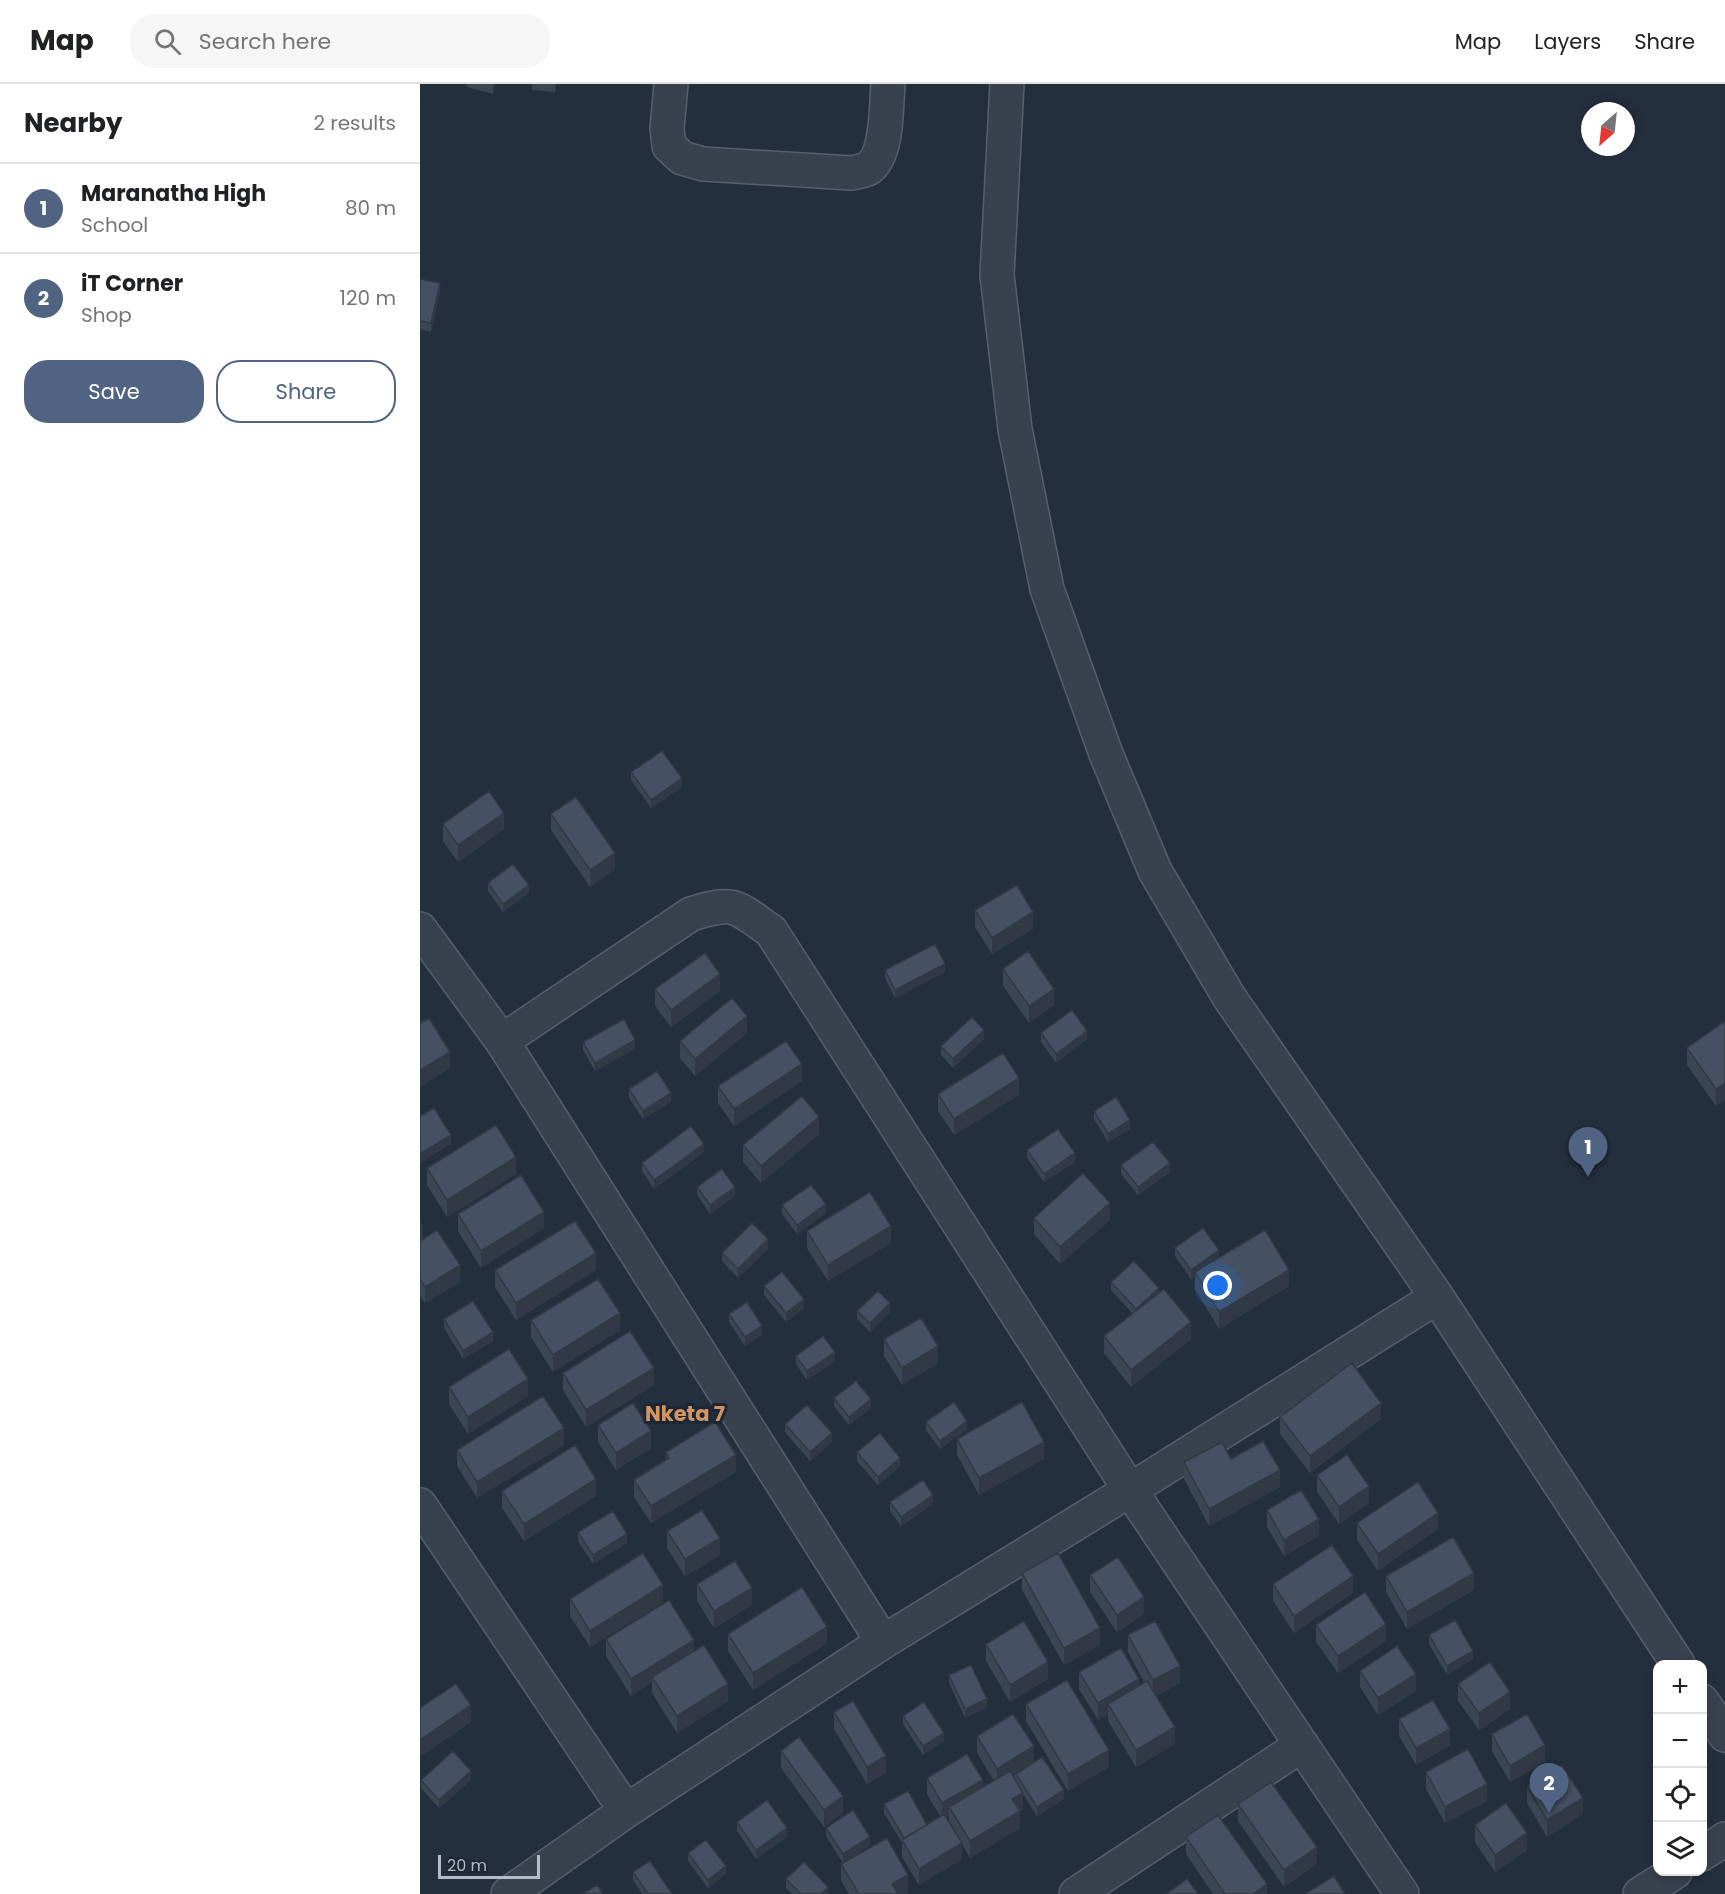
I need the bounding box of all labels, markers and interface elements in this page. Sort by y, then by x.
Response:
search box [130,14,550,68]
text: Map [30,21,94,60]
icon: search [151,25,184,58]
text: Search here [199,26,331,57]
text: Map [1455,27,1501,56]
text: Layers [1534,27,1601,56]
text: Share [1634,27,1695,56]
north arrow [1581,102,1635,156]
text: Nearby [24,105,122,141]
text: 2 results [313,109,396,137]
text: Maranatha High [81,178,266,209]
text: 1 [40,194,47,222]
text: 80 m [345,194,396,222]
text: School [81,211,148,239]
text: iT Corner [81,268,183,299]
text: 2 [38,284,49,312]
text: 120 m [340,284,396,312]
text: Shop [81,301,132,329]
button: Save [24,360,204,423]
button: Share [216,360,396,423]
pin: 1 [1568,1128,1608,1177]
your location [1203,1271,1232,1300]
district label: Nketa 7 [645,1399,725,1428]
map controls [1653,1660,1707,1876]
button: + [1653,1660,1707,1714]
button: − [1653,1714,1707,1768]
pin: 2 [1530,1764,1568,1813]
button: locate [1653,1768,1707,1822]
button: layers [1653,1822,1707,1876]
scale bar [438,1852,540,1880]
text: 20 m [447,1854,487,1877]

